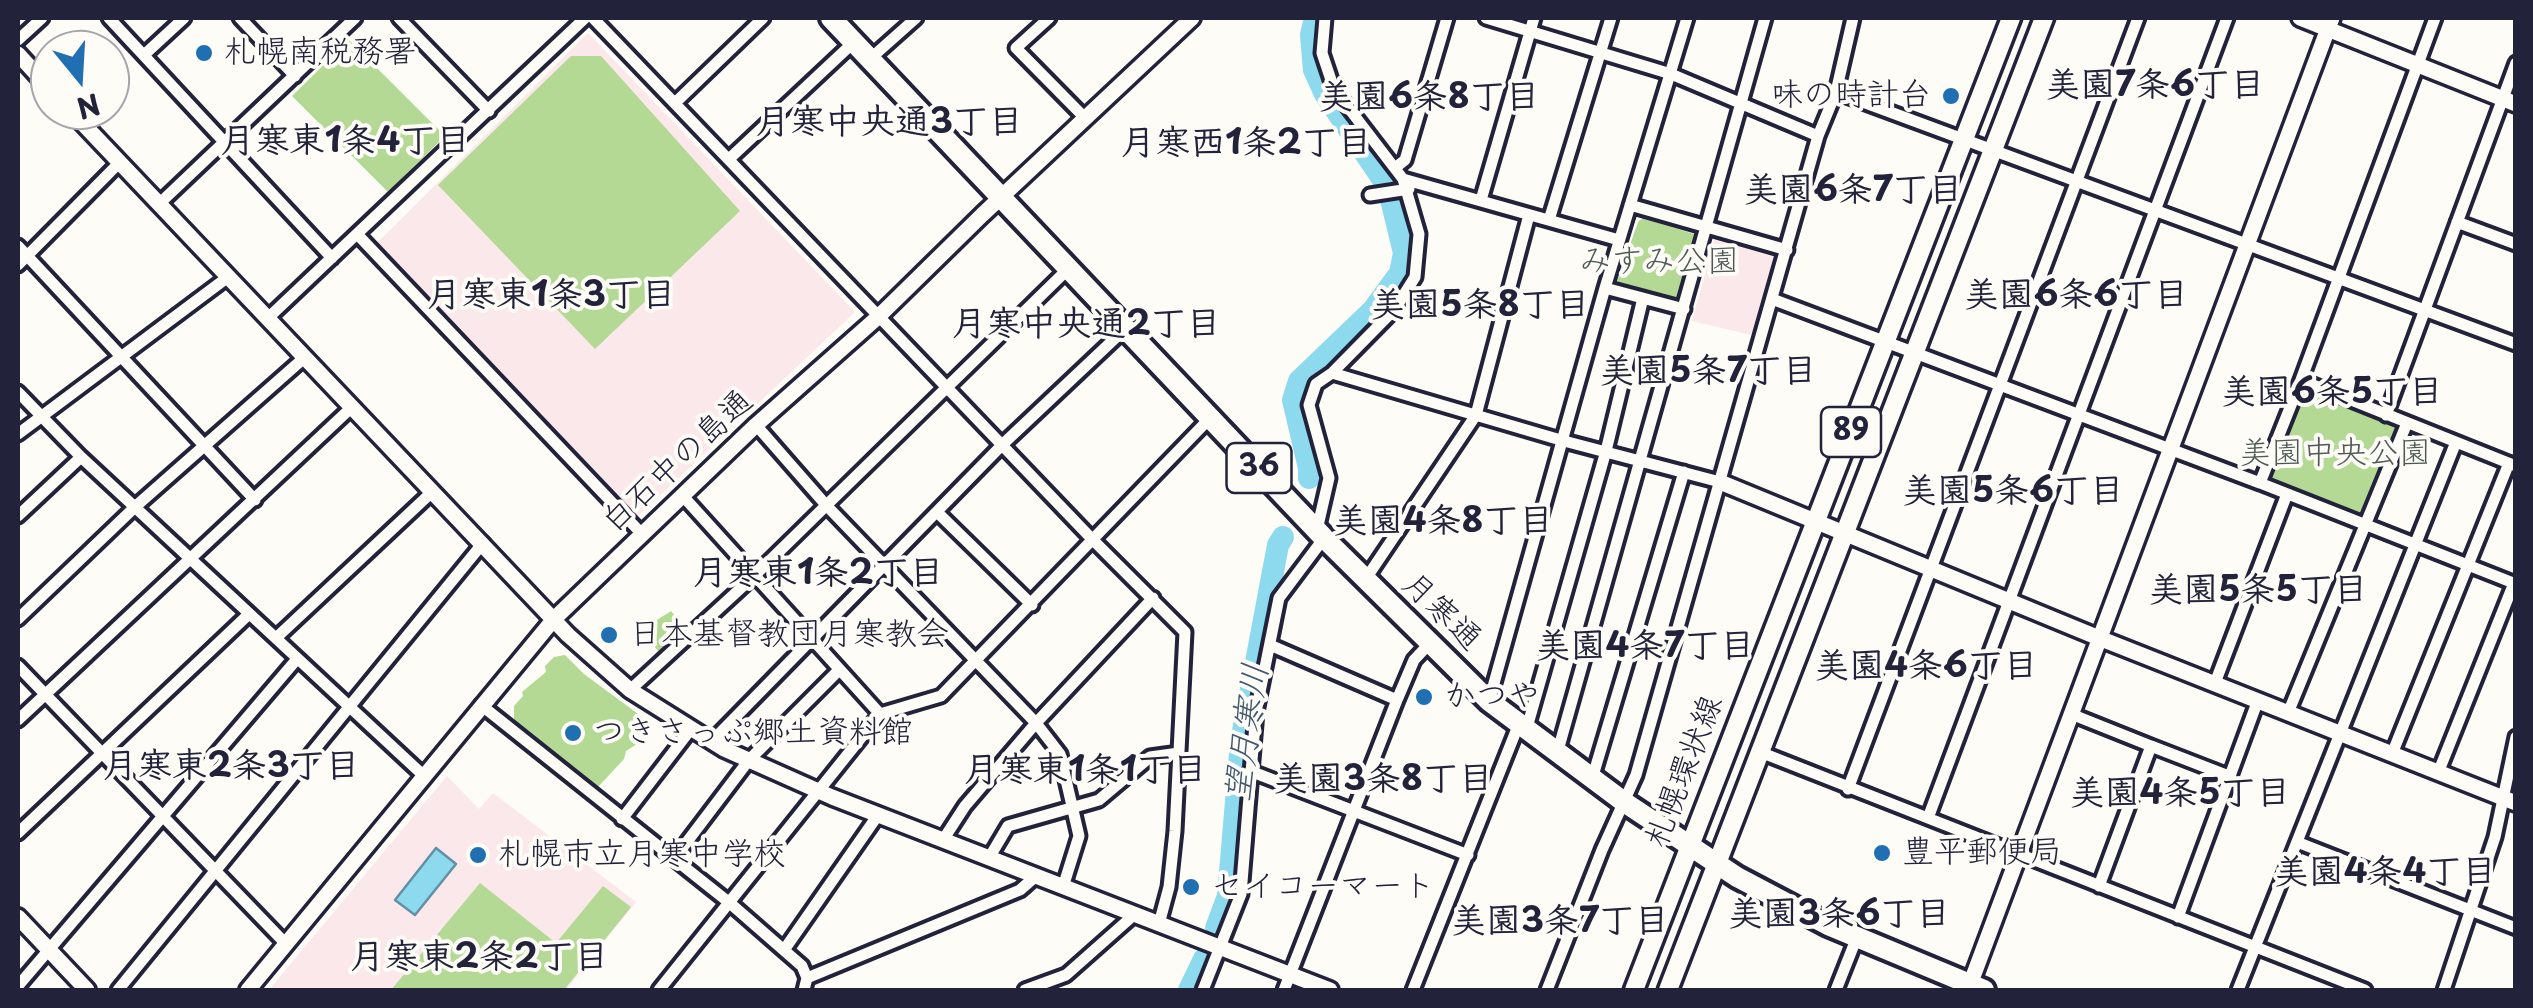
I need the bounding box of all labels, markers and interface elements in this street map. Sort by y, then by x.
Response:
north arrow [30,30,130,130]
place label: 札幌南税務署 [224,34,416,72]
marker: 札幌南税務署 [193,42,215,64]
district label: 美園7条6丁目 [2045,65,2265,107]
district label: 美園6条8丁目 [1318,77,1540,119]
place label: 味の時計台 [1771,77,1931,115]
text: N [72,83,106,131]
marker: 味の時計台 [1940,85,1962,107]
district label: 月寒中央通3丁目 [755,102,1023,144]
district label: 月寒東1条4丁目 [220,121,470,163]
district label: 月寒西1条2丁目 [1120,123,1372,165]
district label: 美園6条7丁目 [1743,170,1963,212]
park label: みすみ公園 [1579,243,1739,281]
district label: 月寒東1条3丁目 [426,275,676,317]
district label: 美園6条6丁目 [1964,275,2188,317]
district label: 美園5条8丁目 [1370,285,1590,327]
district label: 月寒中央通2丁目 [951,304,1221,346]
district label: 美園5条7丁目 [1599,351,1817,393]
district label: 美園6条5丁目 [2221,372,2443,414]
street label: 白石中の島通 [595,382,761,542]
road number: 89 [1821,407,1881,457]
park label: 美園中央公園 [2239,435,2431,473]
road number: 36 [1226,443,1292,493]
district label: 美園5条6丁目 [1902,471,2124,513]
district label: 美園4条8丁目 [1333,501,1553,543]
district label: 月寒東1条2丁目 [692,553,944,595]
street label: 月寒通 [1393,565,1489,659]
district label: 美園5条5丁目 [2148,570,2368,612]
place label: 日本基督教団月寒教会 [629,616,949,654]
marker: 日本基督教団月寒教会 [598,624,620,646]
district label: 美園4条7丁目 [1536,626,1754,668]
district label: 美園4条6丁目 [1814,646,2038,688]
water label: 望月寒川 [1217,661,1279,805]
place label: かつや [1444,678,1540,716]
marker: かつや [1413,686,1435,708]
street label: 札幌環状線 [1638,690,1732,854]
place label: つきさっぷ郷土資料館 [593,714,913,752]
marker: つきさっぷ郷土資料館 [562,722,584,744]
district label: 月寒東2条3丁目 [102,746,360,788]
district label: 月寒東1条1丁目 [963,750,1207,792]
district label: 美園3条8丁目 [1273,759,1493,801]
district label: 美園4条5丁目 [2069,773,2291,815]
place label: 豊平郵便局 [1902,834,2062,872]
place label: 札幌市立月寒中学校 [498,836,786,874]
marker: 豊平郵便局 [1871,842,1893,864]
marker: 札幌市立月寒中学校 [467,844,489,866]
district label: 美園4条4丁目 [2274,852,2496,894]
place label: セイコーマート [1211,868,1435,906]
marker: セイコーマート [1180,876,1202,898]
district label: 美園3条6丁目 [1728,894,1950,936]
district label: 美園3条7丁目 [1451,901,1669,943]
district label: 月寒東2条2丁目 [349,937,609,979]

